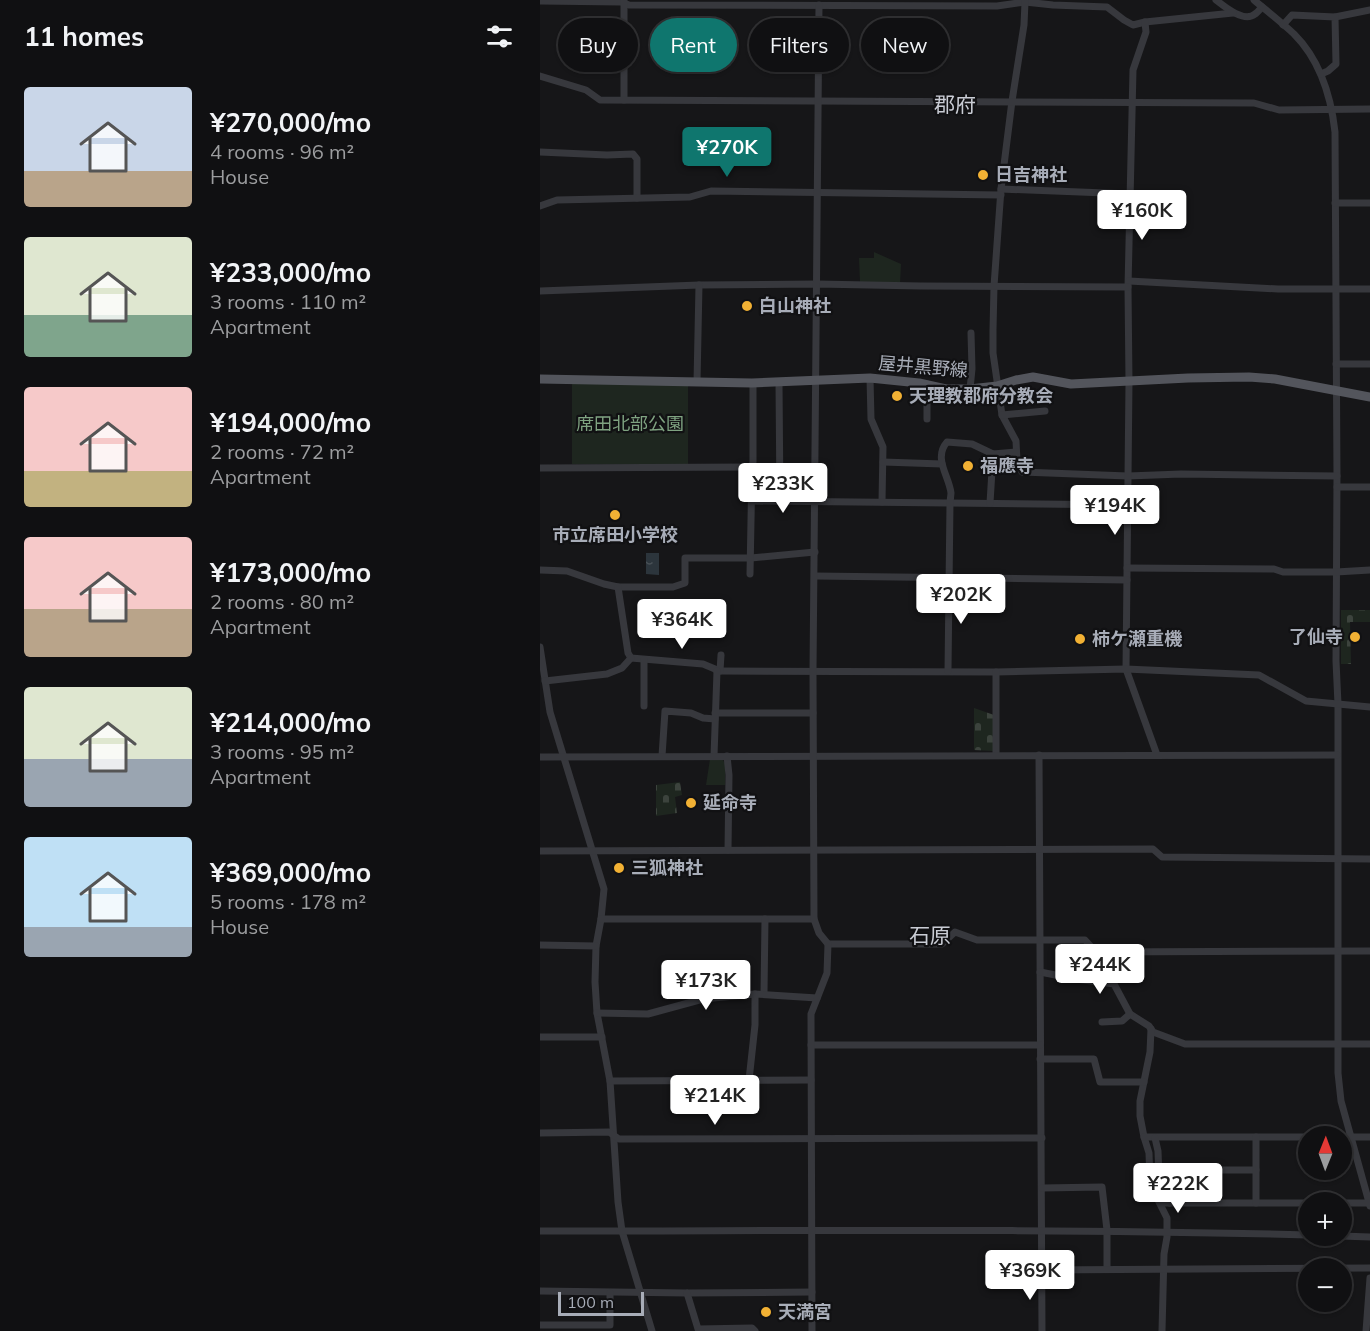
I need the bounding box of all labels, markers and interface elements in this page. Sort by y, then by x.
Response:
chip: Buy [558,18,638,72]
chip: Rent [650,18,737,72]
chip: Filters [749,18,849,72]
chip: New [861,18,949,72]
text: 11 homes [24,20,144,53]
icon: filters [483,20,516,53]
district label: 郡府 [934,91,976,117]
text: ¥270,000/mo [210,106,371,139]
icon: home [72,111,144,183]
pin: ¥270K [685,127,769,178]
text: ¥270K [696,134,758,159]
text: 4 rooms · 96 m² [210,139,354,164]
place label: 日吉神社 [995,163,1067,186]
text: House [210,164,269,189]
marker: 日吉神社 [976,168,990,182]
pin: ¥160K [1100,190,1184,241]
text: ¥160K [1111,197,1173,222]
text: ¥233,000/mo [210,256,371,289]
icon: home [72,261,144,333]
text: 3 rooms · 110 m² [210,289,366,314]
place label: 白山神社 [759,294,831,317]
marker: 白山神社 [740,299,754,313]
text: Apartment [210,314,311,339]
street label: 屋井黒野線 [877,351,969,382]
place label: 天理教郡府分教会 [909,384,1053,407]
marker: 天理教郡府分教会 [890,389,904,403]
text: ¥194,000/mo [210,406,371,439]
icon: home [72,411,144,483]
park label: 席田北部公園 [576,412,684,435]
text: 2 rooms · 72 m² [210,439,354,464]
place label: 福應寺 [980,454,1034,477]
marker: 福應寺 [961,459,975,473]
pin: ¥233K [741,463,825,514]
text: Apartment [210,464,311,489]
text: ¥233K [752,470,814,495]
pin: ¥194K [1073,485,1157,536]
text: ¥194K [1084,492,1146,517]
marker: 市立席田小学校 [608,508,622,522]
place label: 市立席田小学校 [552,523,678,546]
text: ¥173,000/mo [210,556,371,589]
icon: home [72,561,144,633]
pin: ¥202K [919,574,1003,625]
text: ¥202K [930,581,992,606]
text: 2 rooms · 80 m² [210,589,354,614]
pin: ¥364K [640,599,724,650]
text: ¥364K [651,606,713,631]
text: Apartment [210,614,311,639]
place label: 了仙寺 [1289,625,1343,648]
place label: 柿ケ瀬重機 [1092,627,1183,650]
marker: 了仙寺 [1348,630,1362,644]
marker: 柿ケ瀬重機 [1073,632,1087,646]
text: ¥214,000/mo [210,706,371,739]
icon: home [72,711,144,783]
text: 3 rooms · 95 m² [210,739,354,764]
text: Apartment [210,764,311,789]
place label: 延命寺 [703,791,757,814]
marker: 延命寺 [684,796,698,810]
text: ¥369,000/mo [210,856,371,889]
place label: 三狐神社 [631,856,703,879]
icon: home [72,861,144,933]
marker: 三狐神社 [612,861,626,875]
text: 5 rooms · 178 m² [210,889,366,914]
text: House [210,914,269,939]
district label: 石原 [909,922,951,948]
pin: ¥244K [1058,944,1142,995]
text: ¥244K [1069,951,1131,976]
pin: ¥173K [664,960,748,1011]
text: ¥173K [675,967,737,992]
pin: ¥214K [673,1075,757,1126]
text: ¥214K [684,1082,746,1107]
north arrow [1298,1126,1352,1180]
map controls [1298,1126,1352,1312]
pin: ¥222K [1136,1163,1220,1214]
text: ¥222K [1147,1170,1209,1195]
button: + [1298,1192,1352,1246]
pin: ¥369K [988,1250,1072,1301]
text: ¥369K [999,1257,1061,1282]
button: − [1298,1258,1352,1312]
scale bar [558,1289,644,1316]
text: 100 m [567,1292,614,1312]
place label: 天満宮 [778,1300,832,1323]
marker: 天満宮 [759,1305,773,1319]

